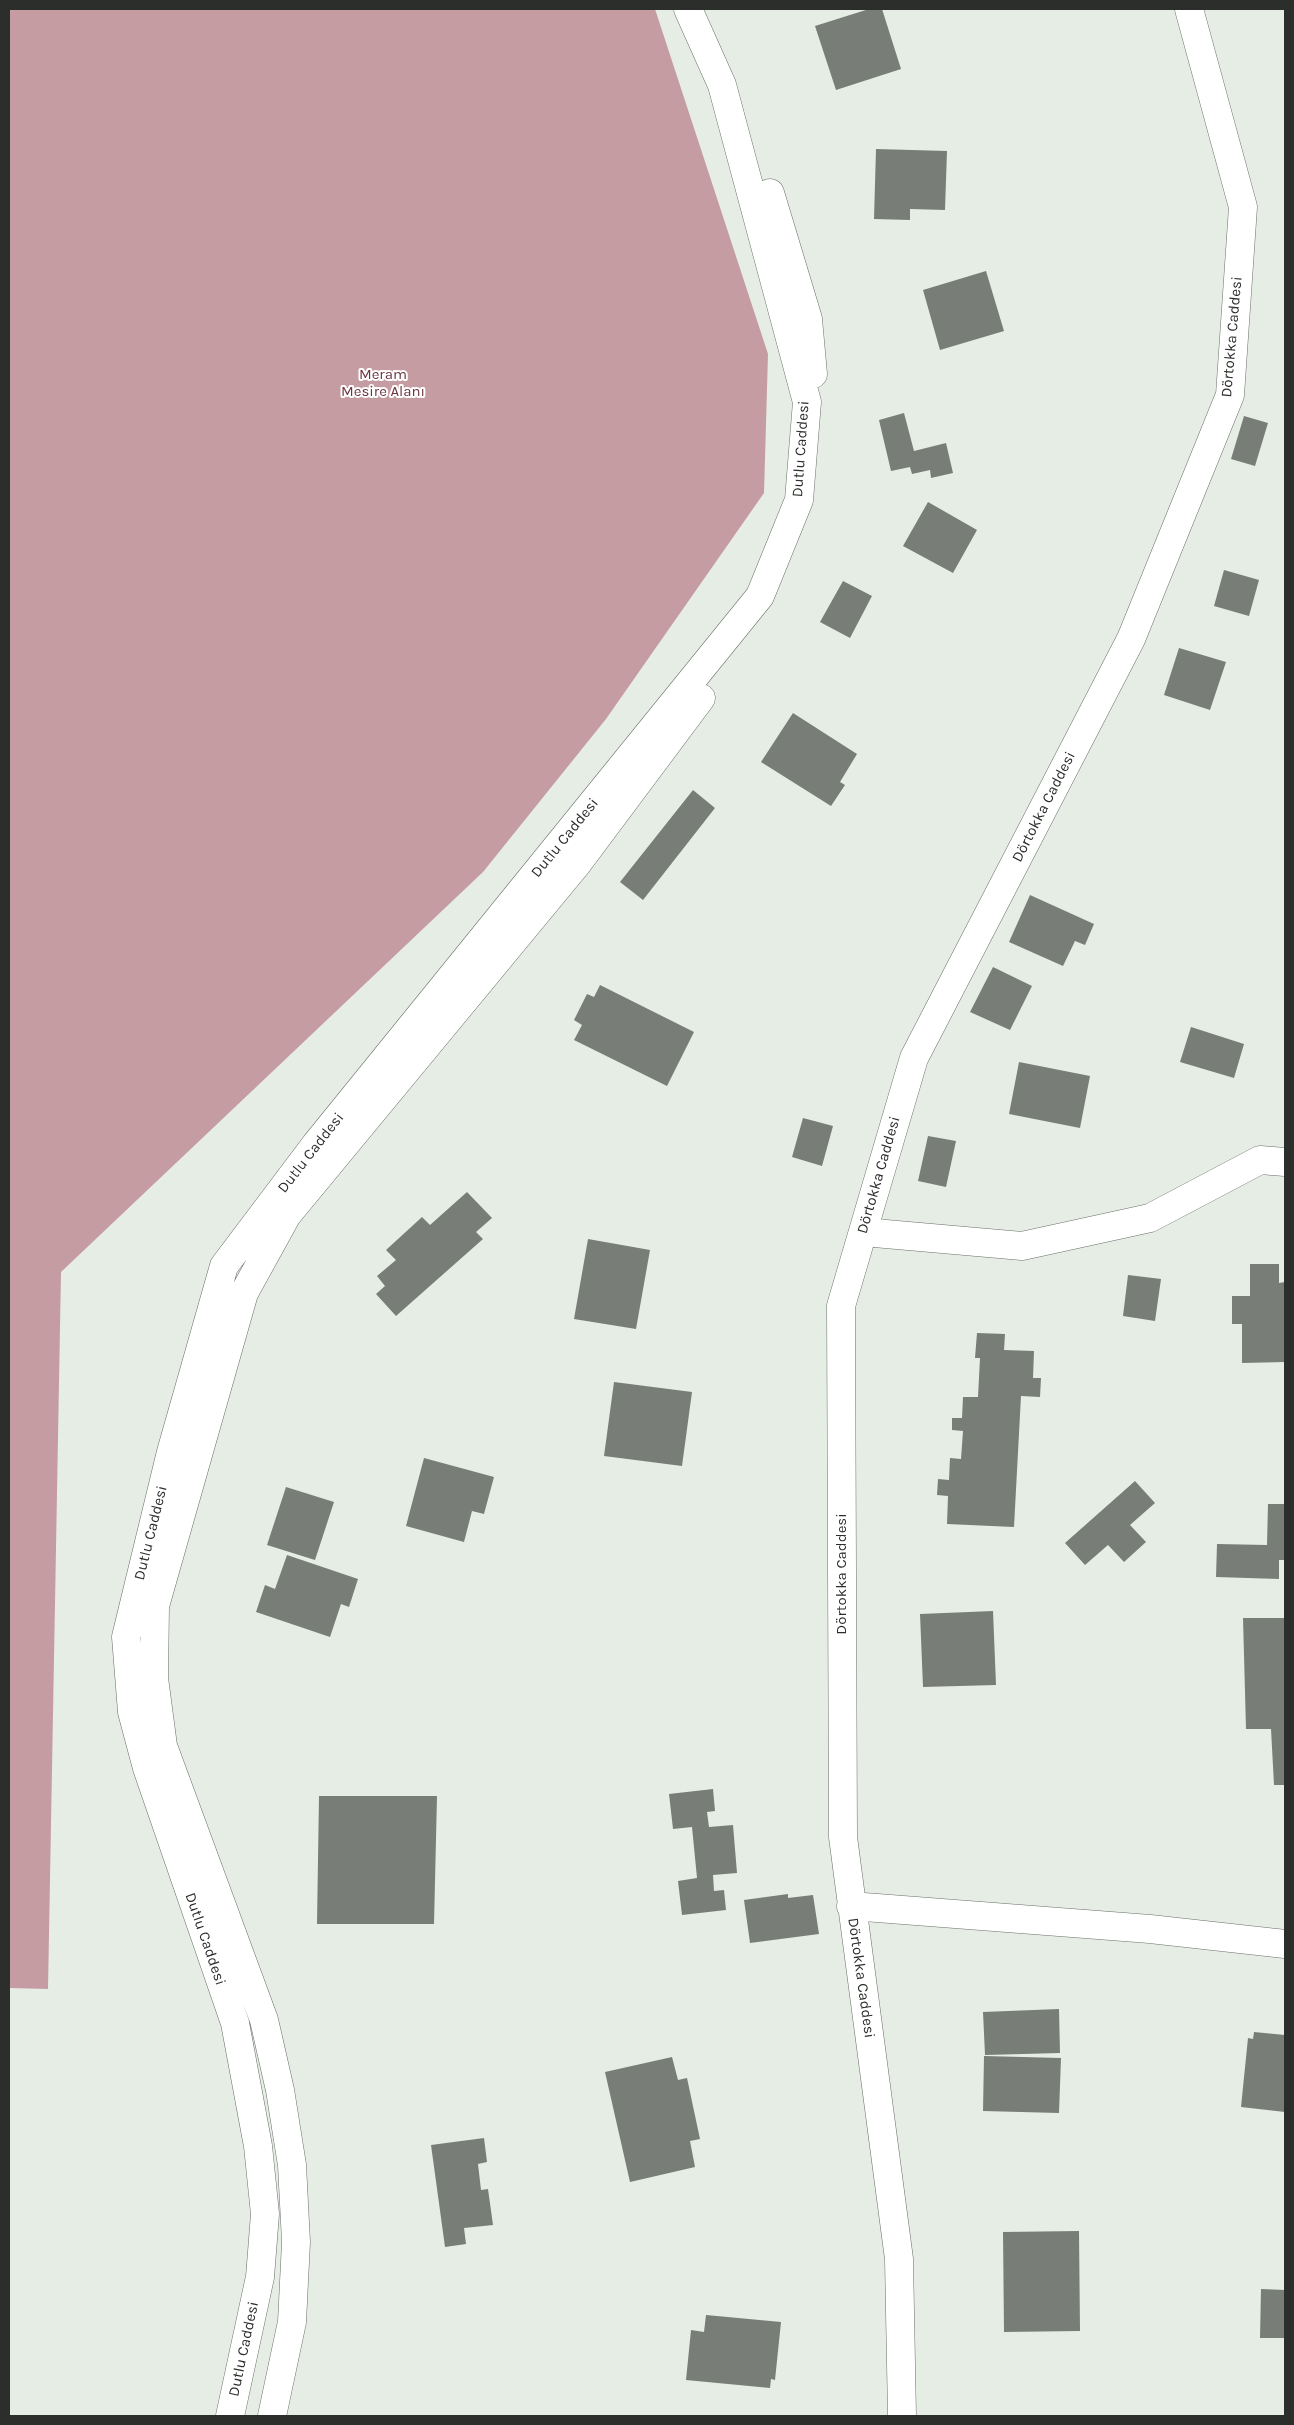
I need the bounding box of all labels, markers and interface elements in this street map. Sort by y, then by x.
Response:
street label: Dörtokka Caddesi [1218,276,1246,398]
park label: Meram Mesire Alanı [341,366,425,401]
street label: Dutlu Caddesi [789,400,813,498]
street label: Dörtokka Caddesi [1008,749,1080,865]
street label: Dutlu Caddesi [528,795,602,881]
street label: Dutlu Caddesi [274,1109,348,1197]
street label: Dörtokka Caddesi [854,1114,904,1236]
street label: Dutlu Caddesi [131,1484,171,1582]
street label: Dörtokka Caddesi [833,1513,851,1635]
street label: Dutlu Caddesi [181,1890,229,1988]
street label: Dörtokka Caddesi [844,1917,878,2039]
street label: Dutlu Caddesi [225,2300,263,2398]

